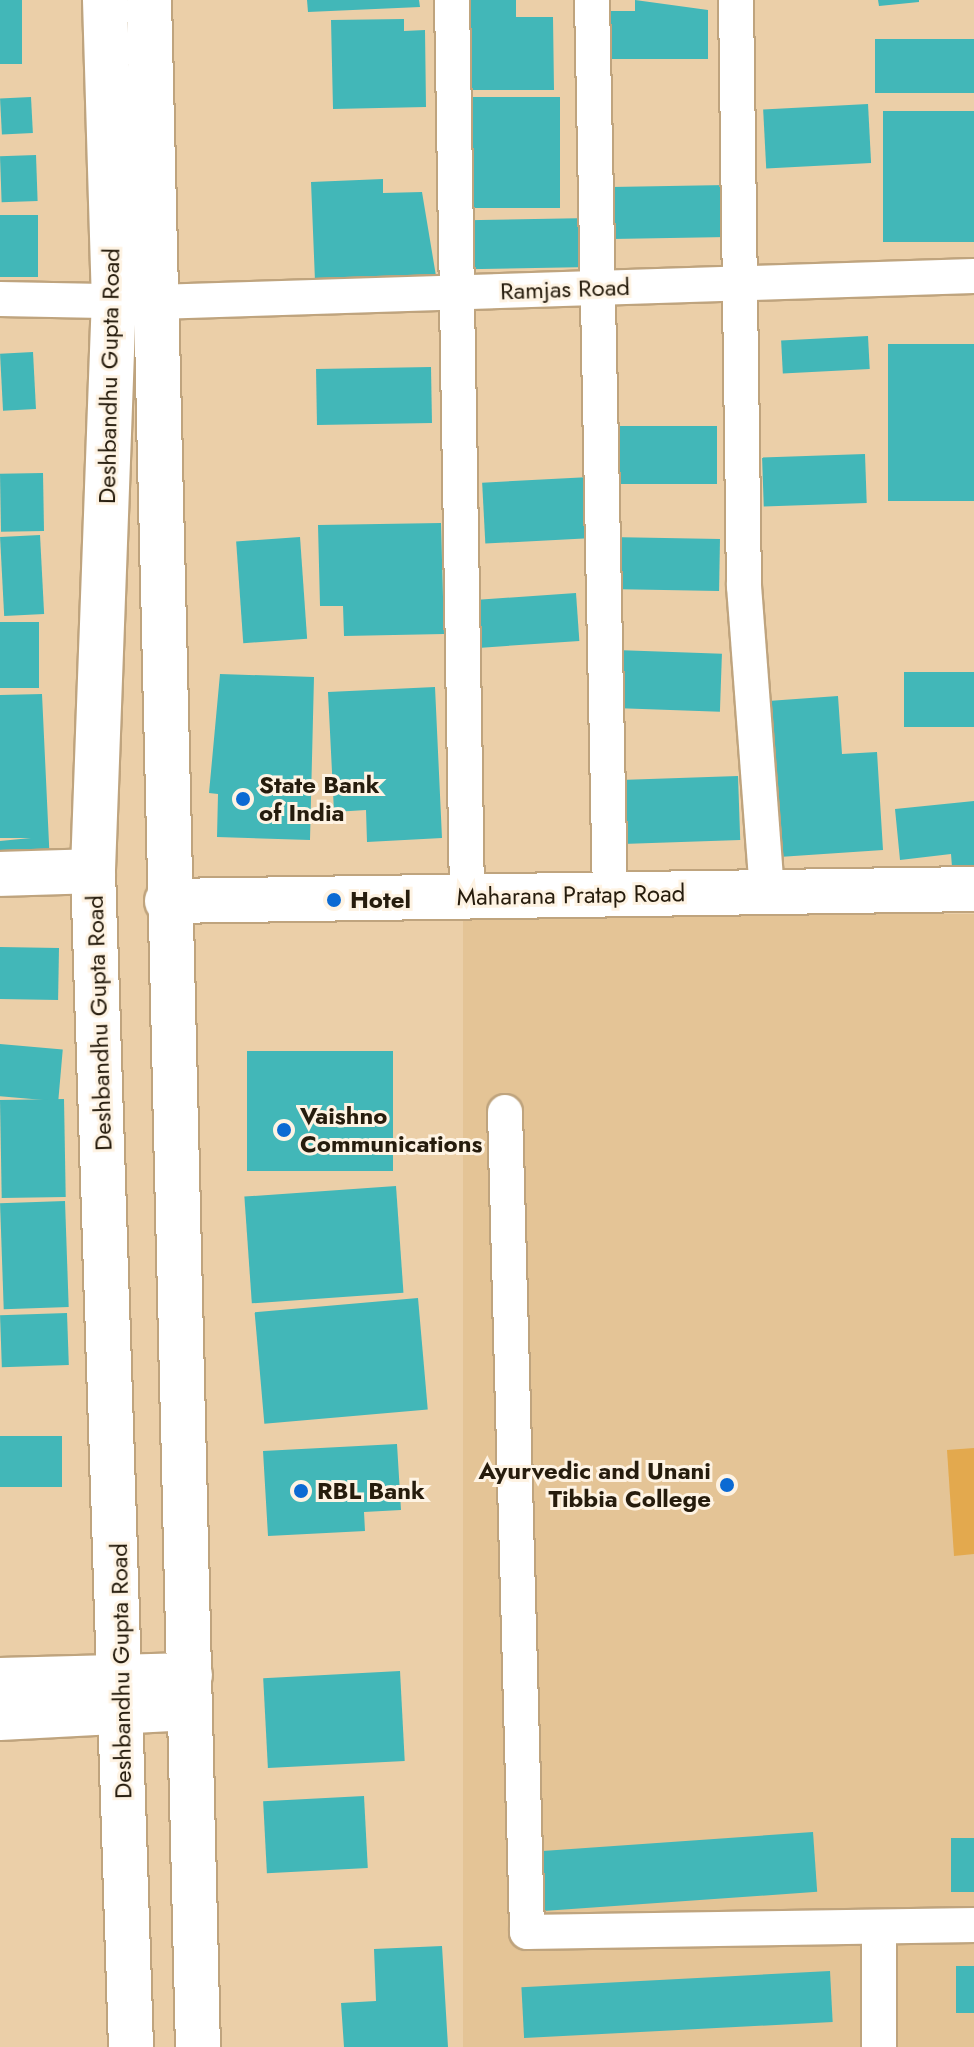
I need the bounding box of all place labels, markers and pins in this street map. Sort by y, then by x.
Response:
place label: State Bank of India [259,771,380,827]
marker: State Bank of India [234,790,252,808]
place label: Hotel [350,886,411,914]
marker: Hotel [325,891,343,909]
place label: Vaishno Communications [300,1102,483,1158]
marker: Vaishno Communications [275,1121,293,1139]
place label: Ayurvedic and Unani Tibbia College [478,1457,711,1513]
marker: Ayurvedic and Unani Tibbia College [718,1476,736,1494]
place label: RBL Bank [317,1477,425,1505]
marker: RBL Bank [292,1482,310,1500]

